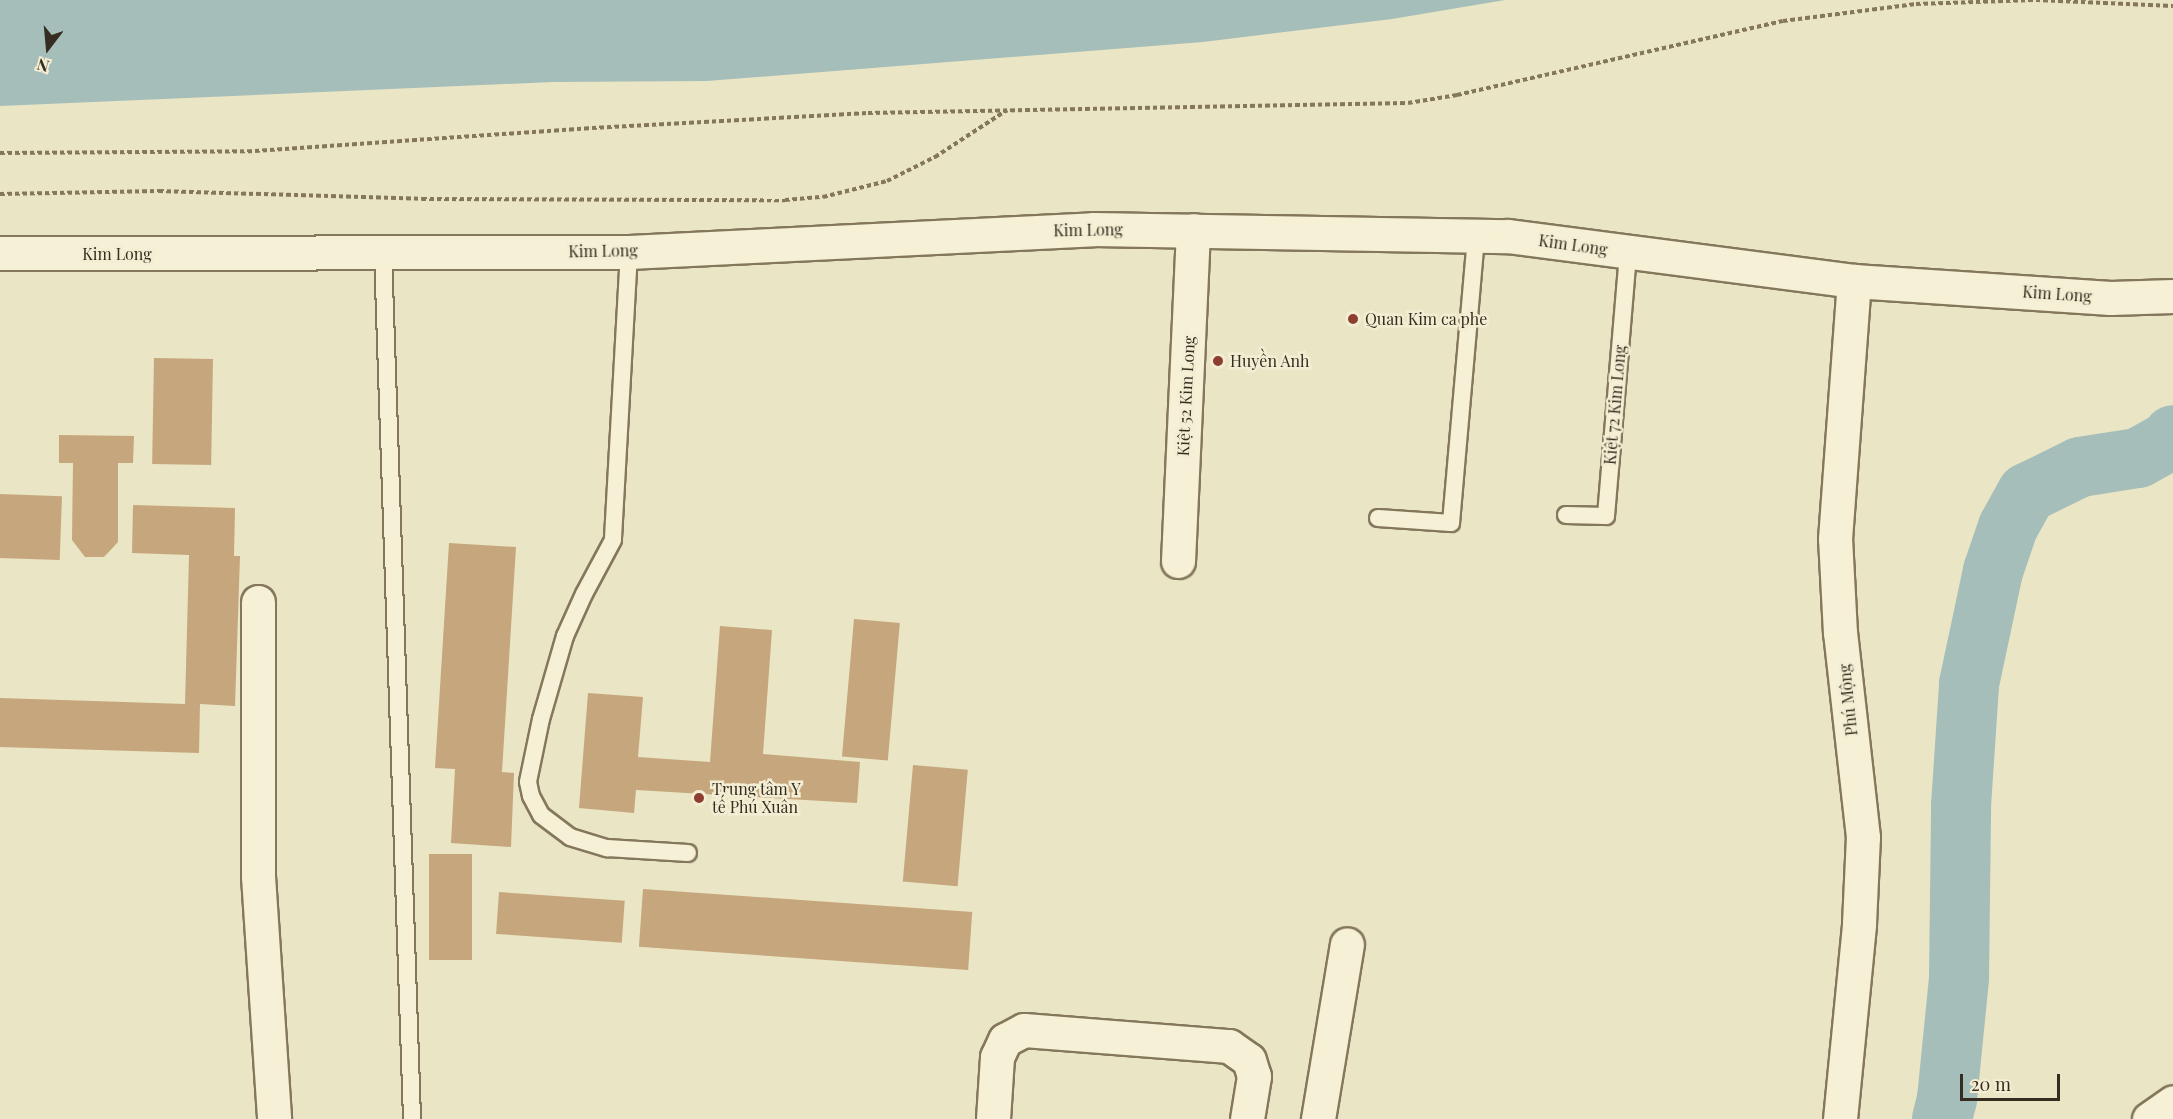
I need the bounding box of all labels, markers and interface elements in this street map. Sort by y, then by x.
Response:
north arrow [18,18,78,78]
text: N [34,54,51,77]
street label: Kim Long [1053,220,1123,240]
street label: Kim Long [1537,231,1609,259]
street label: Kim Long [568,241,638,261]
street label: Kim Long [82,244,152,264]
street label: Kim Long [2022,282,2092,306]
place label: Quan Kim ca phe [1365,309,1488,329]
marker: Quan Kim ca phe [1346,312,1360,326]
street label: Kiệt 52 Kim Long [1173,335,1199,457]
street label: Kiệt 72 Kim Long [1600,344,1630,466]
place label: Huyền Anh [1230,351,1310,371]
marker: Huyền Anh [1211,354,1225,368]
street label: Phú Mộng [1835,663,1861,737]
place label: Trung tâm Y tế Phú Xuân [712,779,801,817]
marker: Trung tâm Y tế Phú Xuân [690,789,708,807]
scale bar [1963,1062,2064,1100]
text: 20 m [1971,1072,2011,1096]

